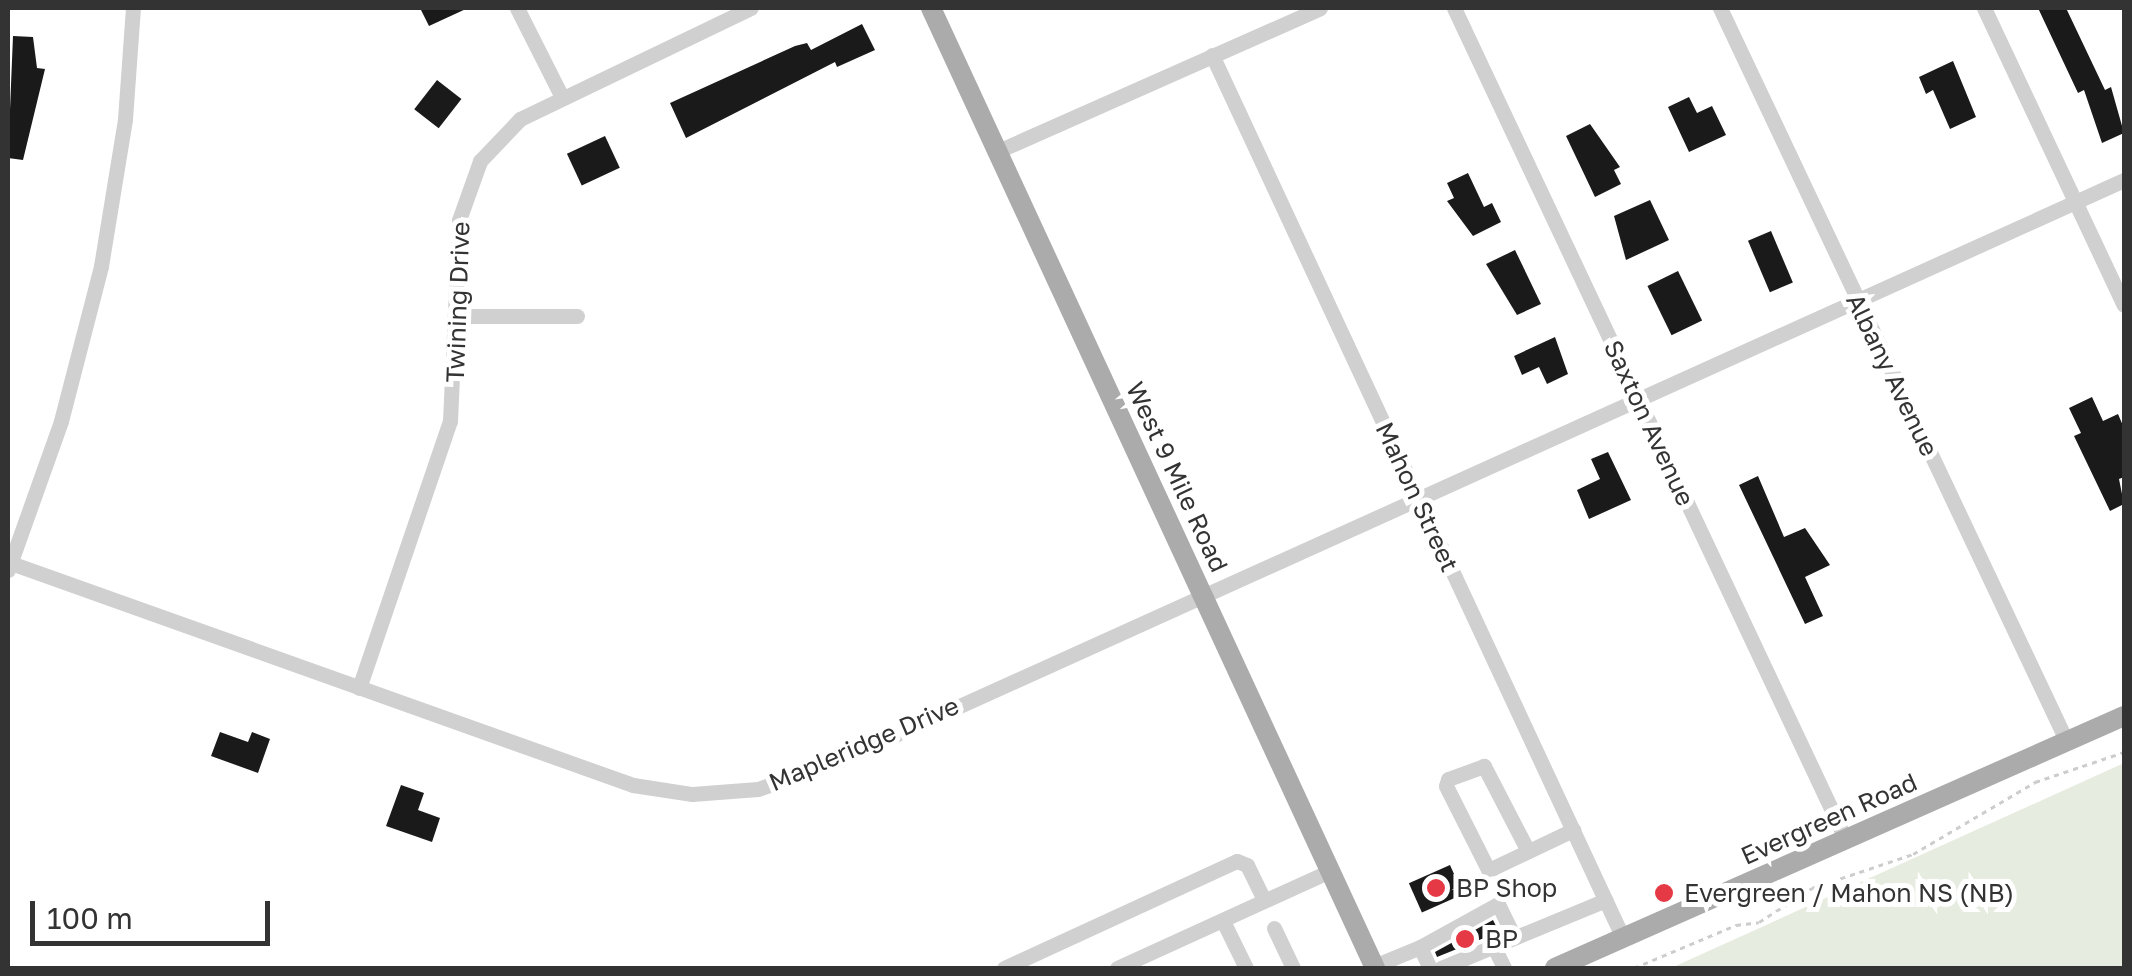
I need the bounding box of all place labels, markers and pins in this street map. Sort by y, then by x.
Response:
place label: BP Shop [1456,873,1557,903]
marker: BP Shop [1425,877,1447,899]
place label: Evergreen / Mahon NS (NB) [1684,878,2014,908]
marker: Evergreen / Mahon NS (NB) [1653,882,1675,904]
place label: BP [1485,924,1518,954]
marker: BP [1454,928,1476,950]

